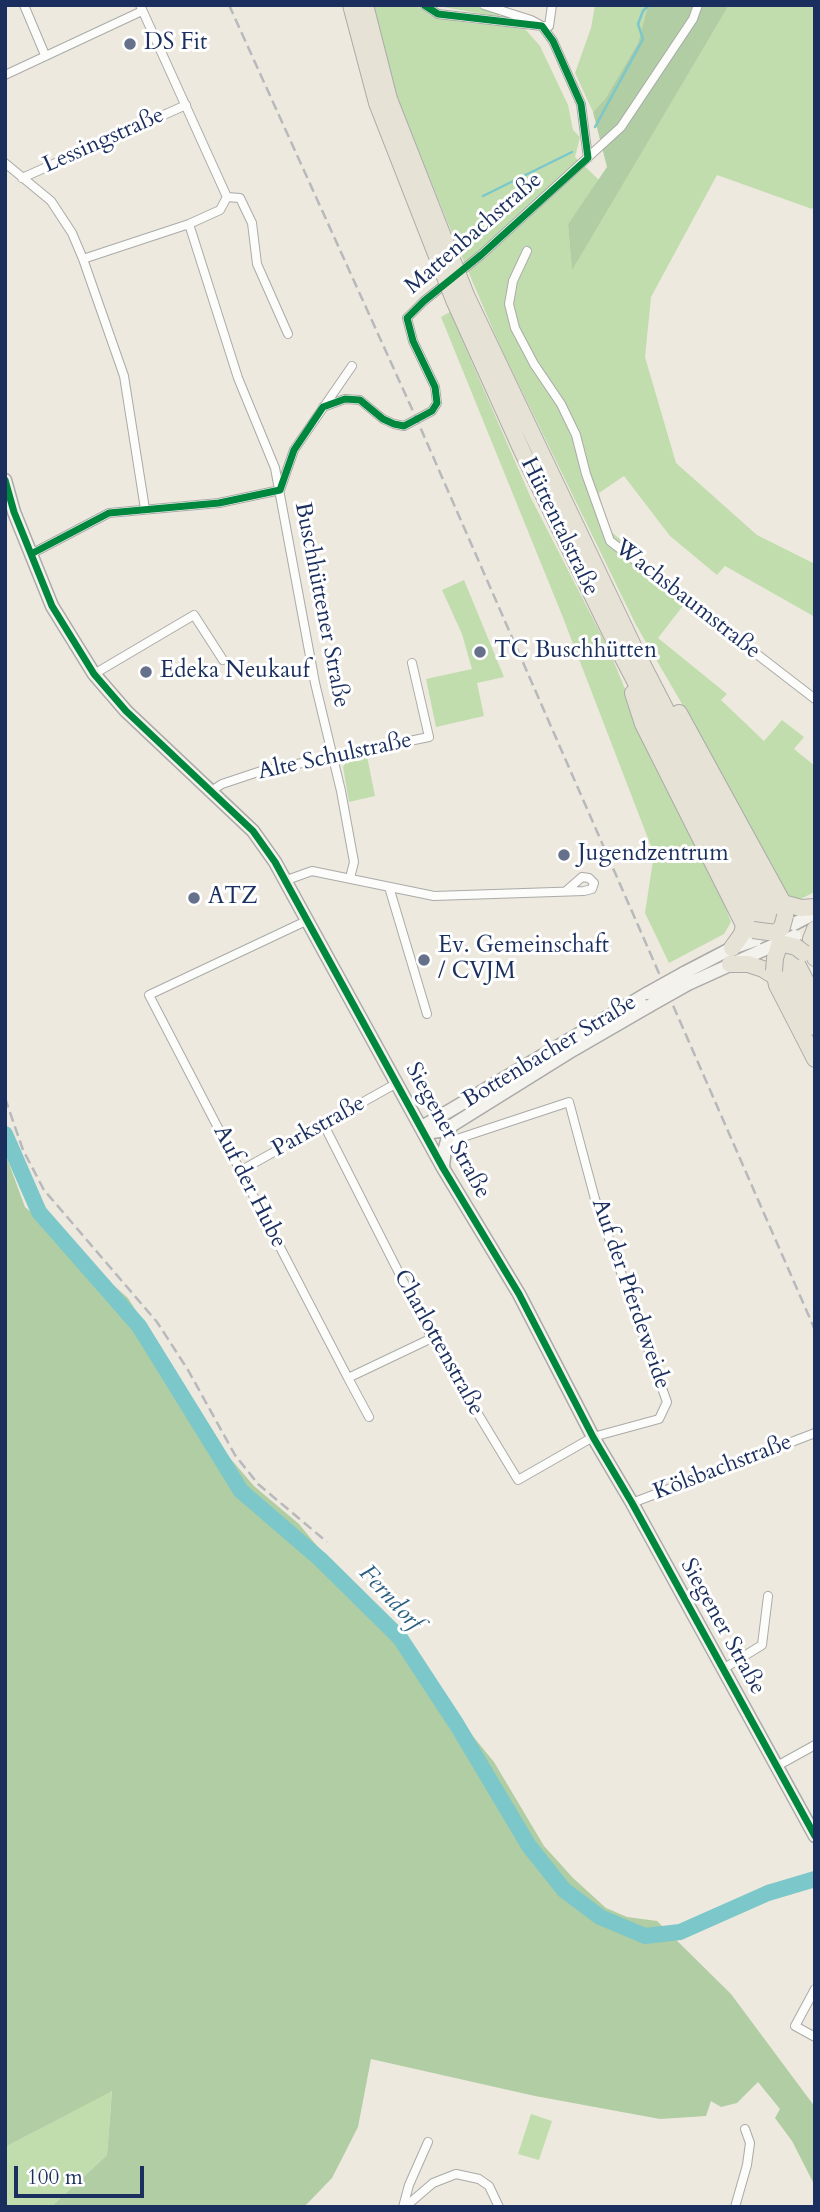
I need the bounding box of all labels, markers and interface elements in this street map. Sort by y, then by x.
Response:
place label: DS Fit [144,30,207,58]
marker: DS Fit [122,36,138,52]
street label: Lessingstraße [39,102,169,180]
street label: Mattenbachstraße [400,167,548,301]
street label: Hüttentalstraße [514,453,604,601]
street label: Buschhüttener Straße [288,500,354,710]
street label: Wachsbaumstraße [608,534,766,666]
place label: TC Buschhütten [494,638,657,666]
marker: TC Buschhütten [472,644,488,660]
place label: Edeka Neukauf [160,658,310,686]
marker: Edeka Neukauf [138,664,154,680]
street label: Alte Schulstraße [256,727,414,787]
place label: Jugendzentrum [578,841,729,869]
marker: Jugendzentrum [556,847,572,863]
place label: ATZ [208,884,258,912]
marker: ATZ [186,890,202,906]
place label: Ev. Gemeinschaft / CVJM [438,933,609,987]
marker: Ev. Gemeinschaft / CVJM [416,952,432,968]
street label: Bottenbacher Straße [458,989,642,1115]
street label: Siegener Straße [398,1058,496,1204]
street label: Parkstraße [268,1090,370,1164]
street label: Auf der Hube [206,1121,292,1253]
street label: Auf der Pferdeweide [584,1195,676,1393]
street label: Charlottenstraße [387,1265,489,1421]
street label: Kölsbachstraße [650,1429,796,1507]
street label: Siegener Straße [673,1554,771,1700]
water label: Ferndorf [352,1560,428,1638]
scale bar [18,2152,147,2196]
text: 100 m [27,2163,83,2192]

